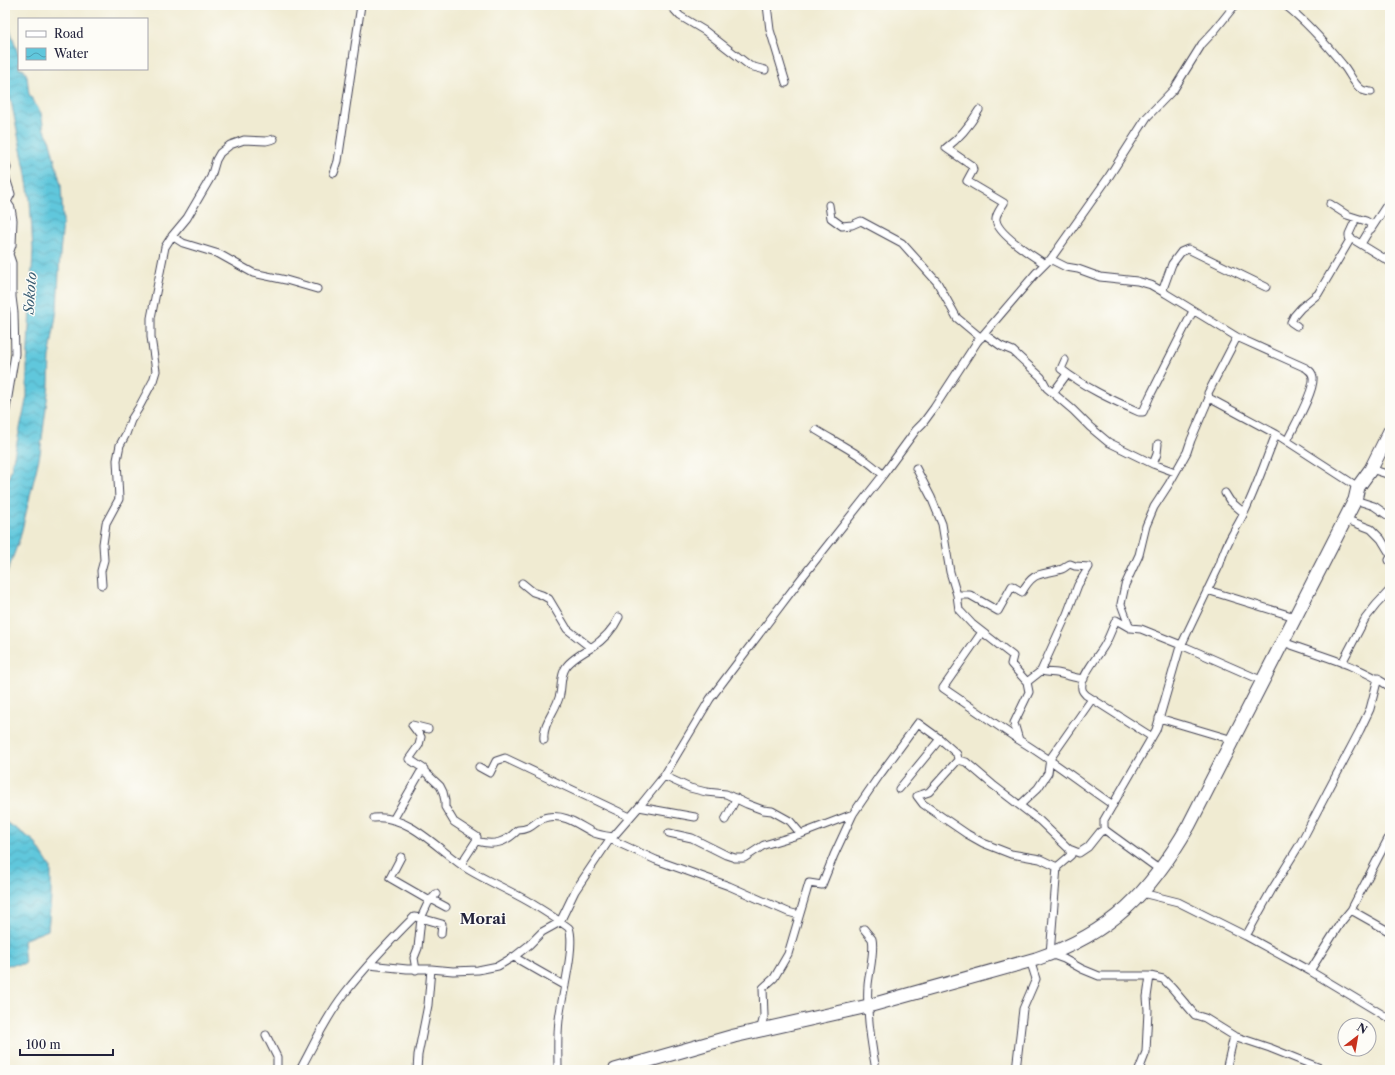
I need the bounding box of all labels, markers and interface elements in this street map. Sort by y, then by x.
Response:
legend [18,18,148,70]
text: Road [54,26,84,41]
text: Water [53,46,88,61]
water label: Sokoto [19,271,40,316]
district label: Morai [460,909,507,928]
north arrow [1337,1017,1377,1057]
text: N [1354,1020,1370,1037]
scale bar [20,1031,113,1057]
text: 100 m [26,1037,61,1052]

